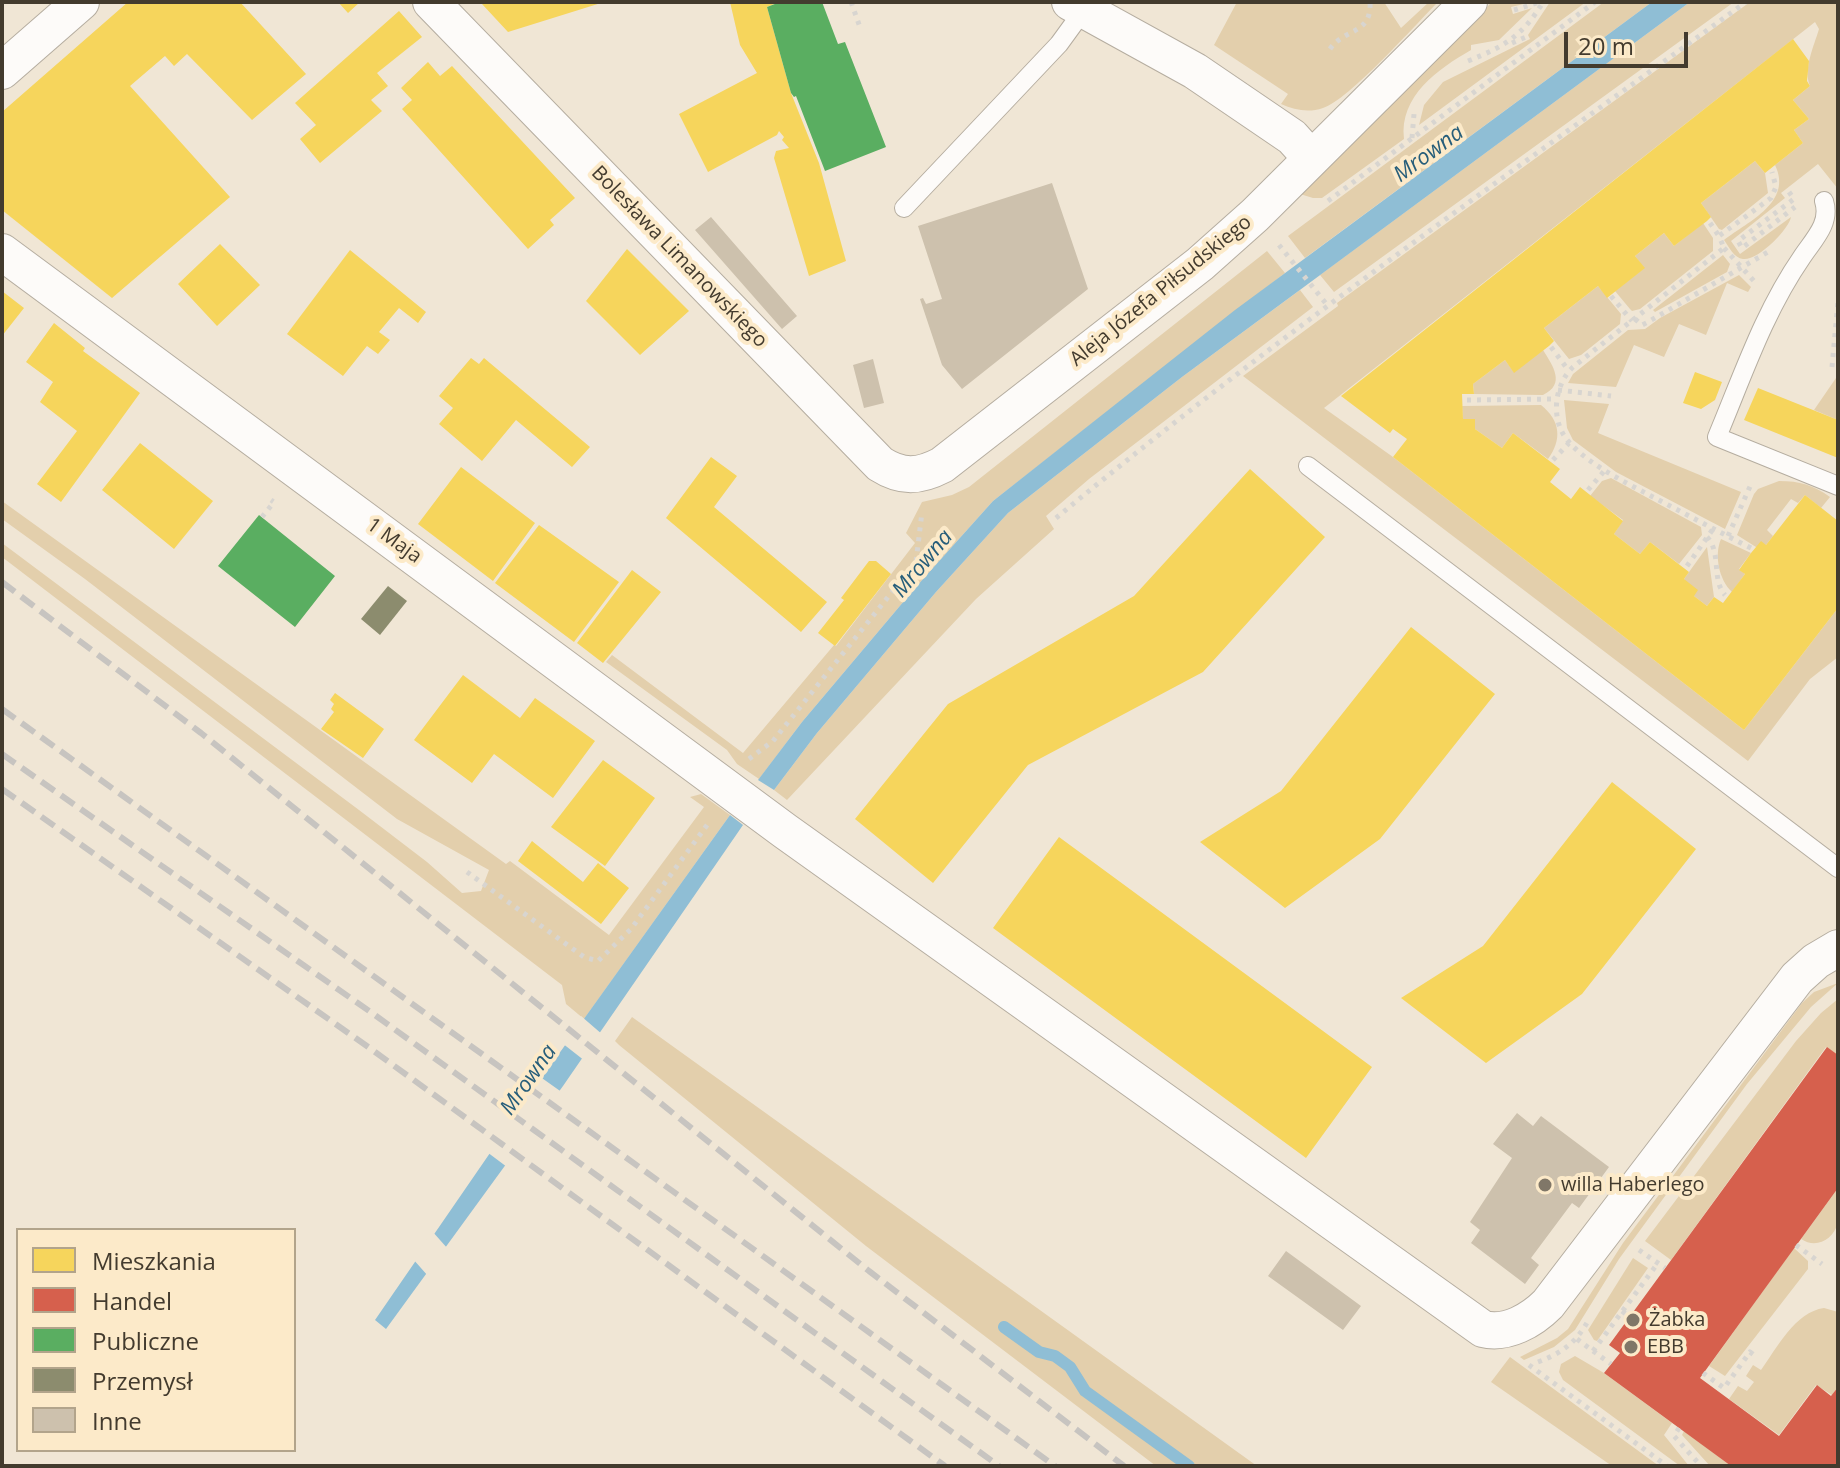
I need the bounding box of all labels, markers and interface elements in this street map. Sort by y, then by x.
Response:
scale bar [1568,16,1692,66]
text: 20 m [1578,29,1634,62]
water label: Mrowna [1389,120,1469,188]
street label: Bolesława Limanowskiego [586,161,772,353]
street label: Aleja Józefa Piłsudskiego [1065,210,1257,372]
street label: 1 Maja [362,513,426,569]
water label: Mrowna [887,525,959,603]
water label: Mrowna [495,1040,563,1120]
place label: willa Haberlego [1561,1173,1705,1197]
marker: willa Haberlego [1536,1176,1554,1194]
legend [16,1228,296,1452]
text: Mieszkania [92,1244,216,1277]
text: Handel [92,1284,172,1317]
place label: Żabka [1649,1308,1705,1332]
marker: Żabka [1624,1311,1642,1329]
text: Publiczne [92,1324,199,1357]
place label: EBB [1647,1335,1684,1359]
marker: EBB [1622,1338,1640,1356]
text: Przemysł [92,1364,193,1397]
text: Inne [92,1404,142,1437]

